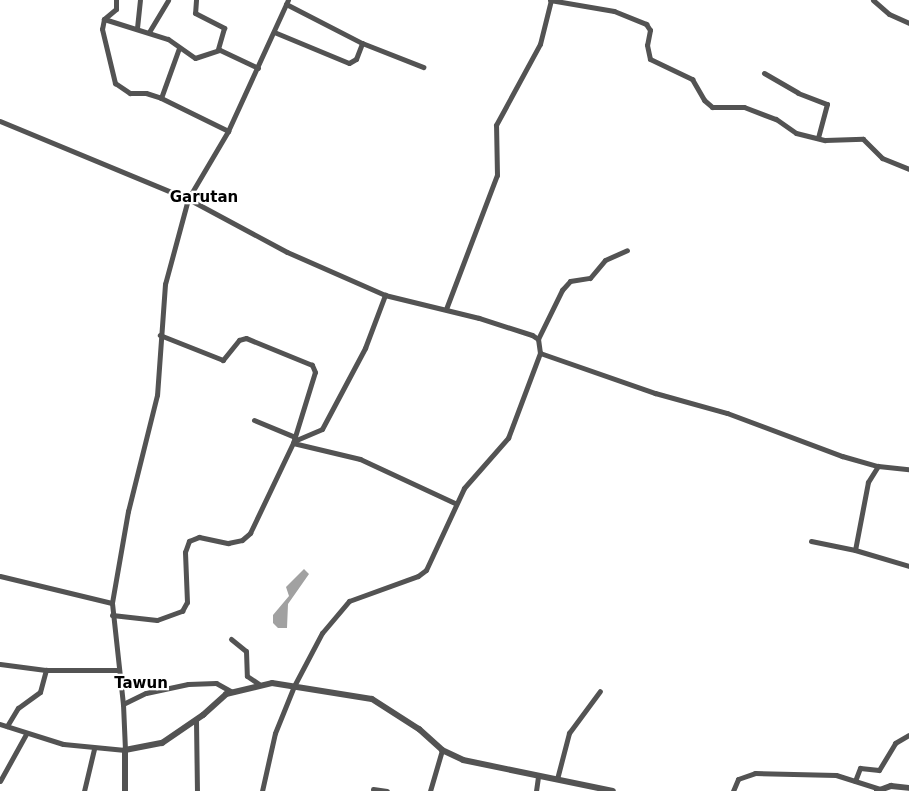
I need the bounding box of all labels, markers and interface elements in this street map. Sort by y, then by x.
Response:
district label: Garutan [170,189,238,207]
district label: Tawun [114,675,168,693]

